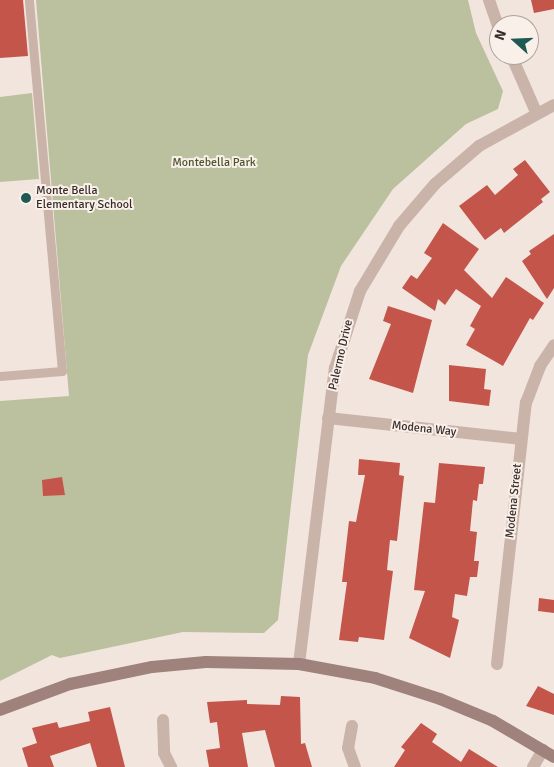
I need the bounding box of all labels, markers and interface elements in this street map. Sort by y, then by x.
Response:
north arrow [489,15,539,65]
text: N [491,28,510,43]
park label: Montebella Park [172,156,256,170]
place label: Monte Bella Elementary School [36,184,132,212]
marker: Monte Bella Elementary School [20,192,32,204]
street label: Palermo Drive [326,318,356,392]
street label: Modena Way [391,418,457,440]
street label: Modena Street [503,463,525,539]

